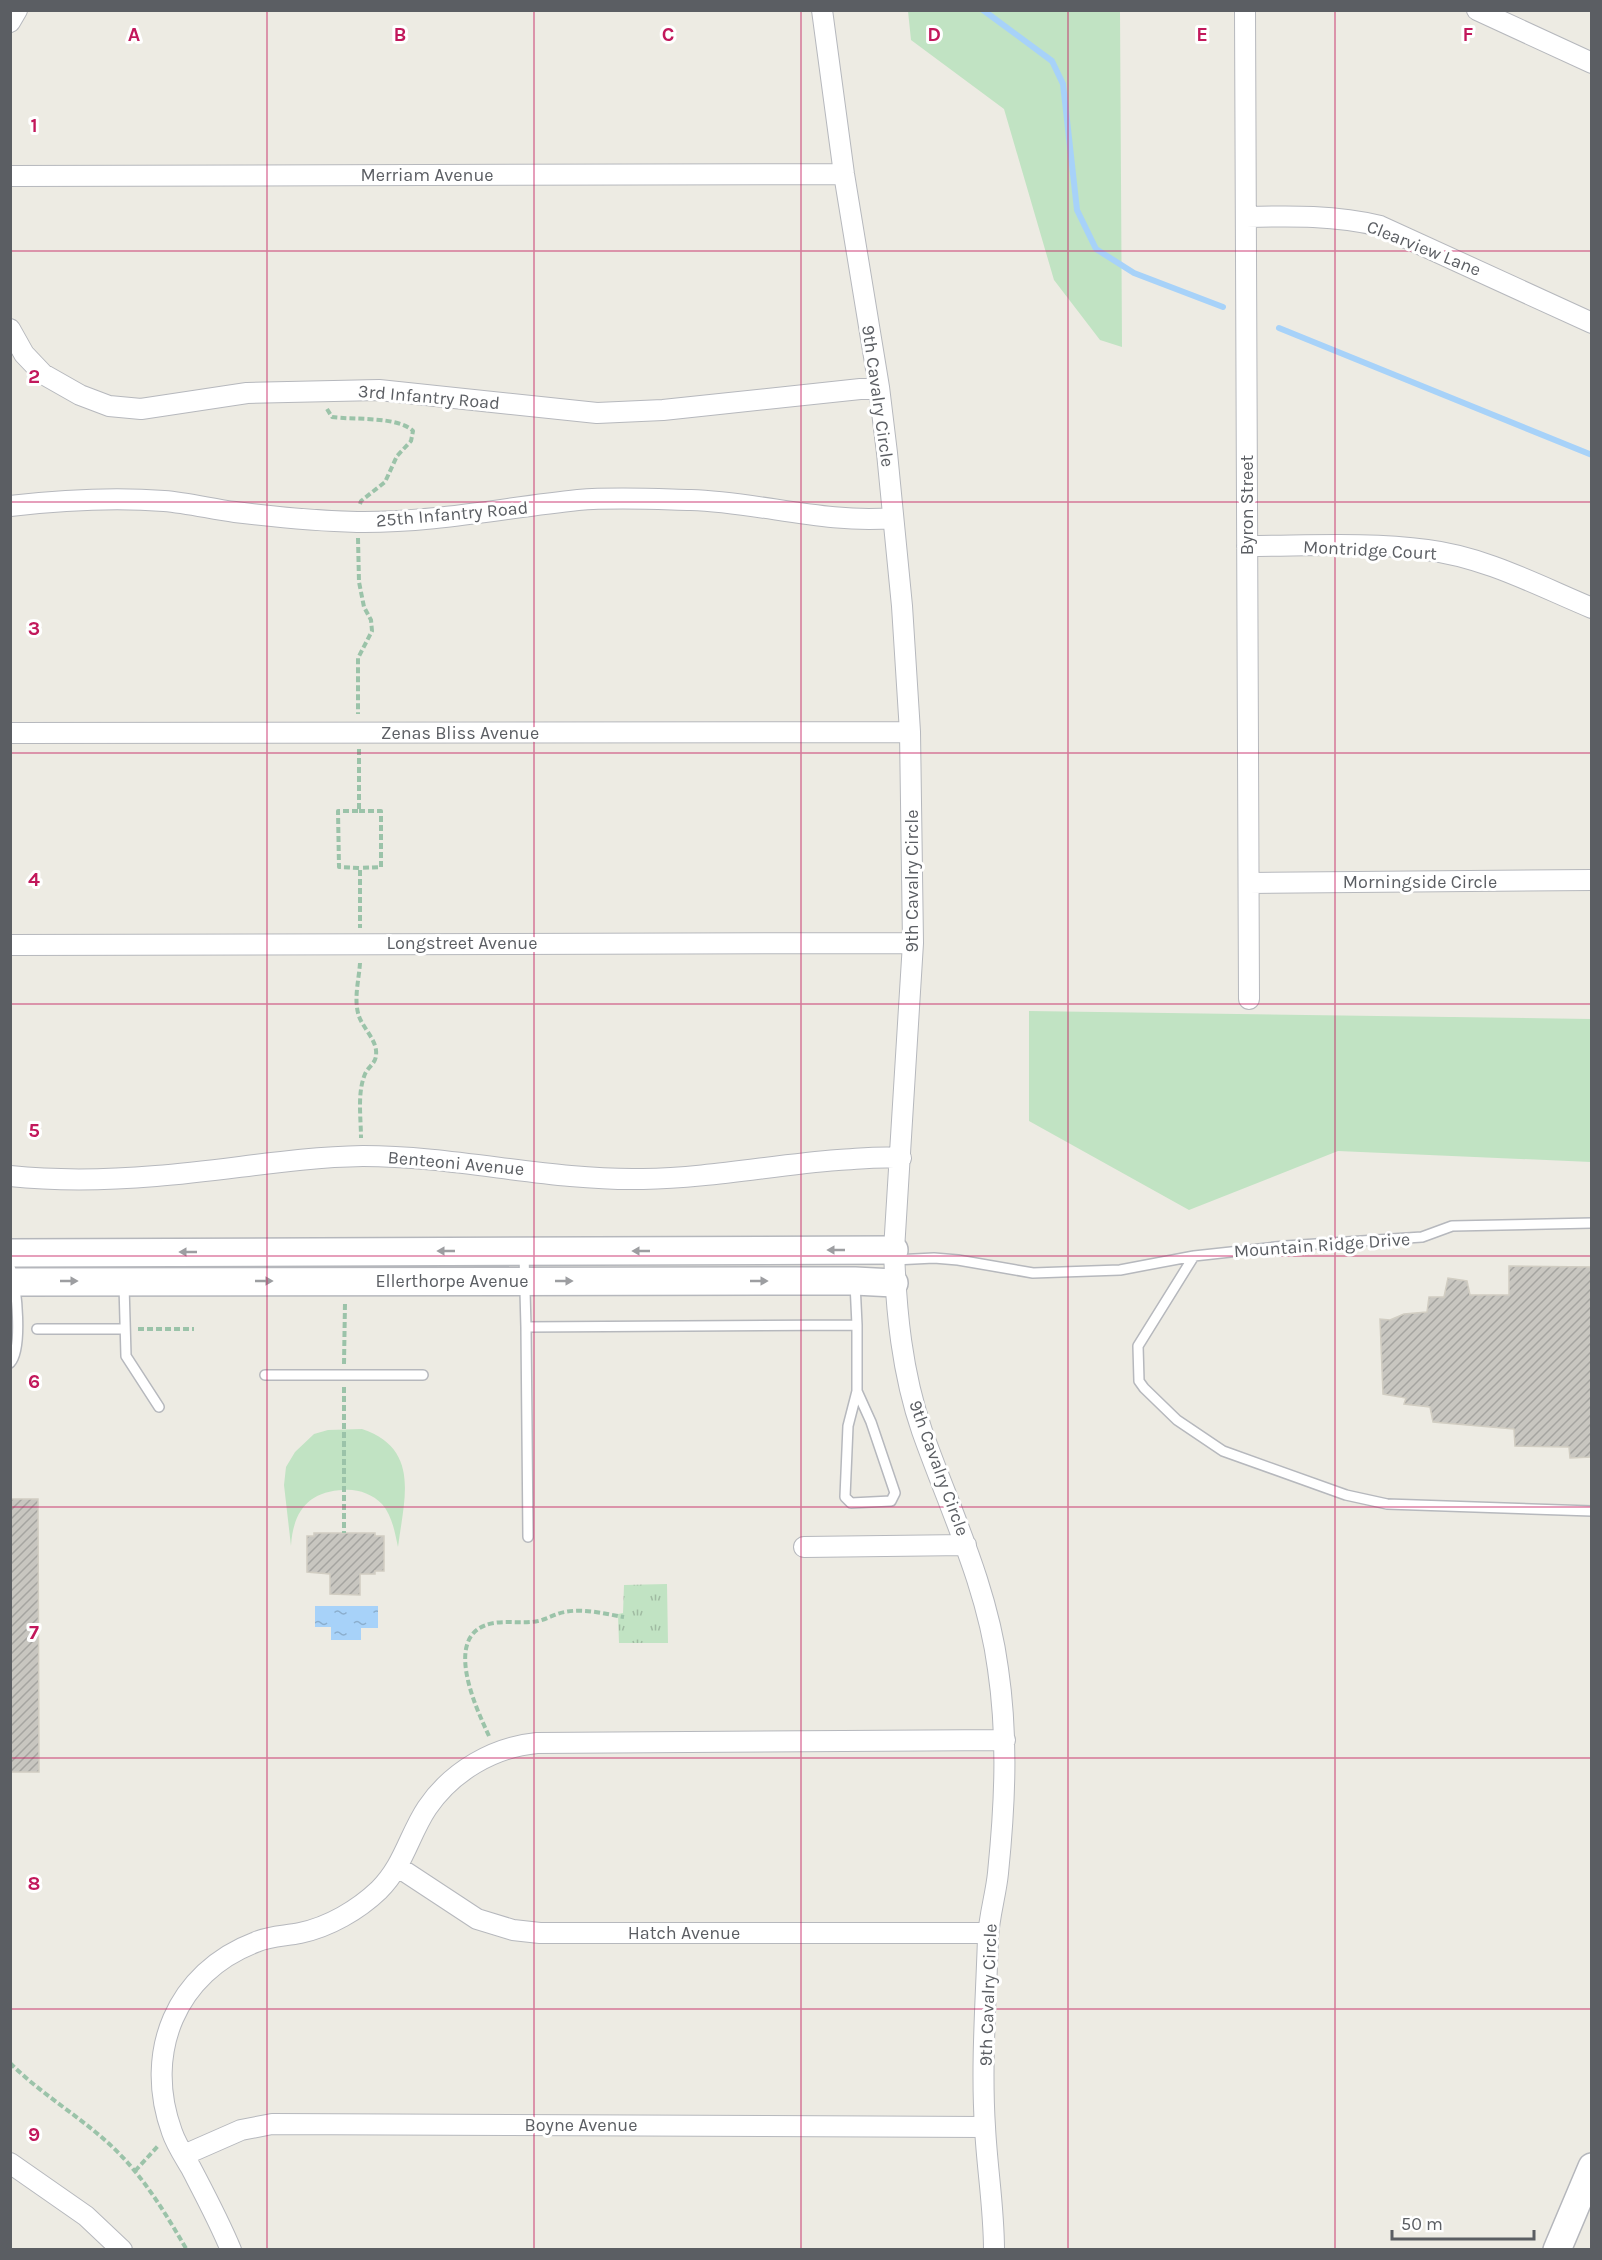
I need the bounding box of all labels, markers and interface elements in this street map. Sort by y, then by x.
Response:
text: A [128,23,141,46]
text: B [394,23,406,46]
text: C [662,23,674,46]
text: D [927,23,941,46]
text: E [1196,23,1208,46]
text: F [1463,23,1474,46]
text: 1 [30,114,38,137]
street label: Merriam Avenue [360,164,494,186]
street label: Clearview Lane [1364,215,1484,281]
street label: 9th Cavalry Circle [857,324,899,468]
text: 2 [28,365,40,388]
street label: 3rd Infantry Road [357,380,501,414]
street label: Byron Street [1236,455,1258,555]
street label: 25th Infantry Road [375,496,529,532]
street label: Montridge Court [1303,536,1438,565]
text: 3 [28,617,40,640]
street label: Zenas Bliss Avenue [381,722,539,744]
street label: 9th Cavalry Circle [901,810,923,952]
text: 4 [28,868,40,891]
street label: Morningside Circle [1343,871,1497,893]
street label: Longstreet Avenue [387,932,537,954]
text: 5 [28,1119,40,1142]
street label: Benteoni Avenue [387,1146,525,1180]
street label: Mountain Ridge Drive [1233,1228,1411,1262]
one-way arrow [826,1245,845,1255]
one-way arrow [436,1246,455,1256]
one-way arrow [631,1246,650,1256]
one-way arrow [178,1247,197,1257]
street label: Ellerthorpe Avenue [375,1270,529,1292]
one-way arrow [254,1276,273,1286]
one-way arrow [554,1276,573,1286]
one-way arrow [749,1276,768,1286]
one-way arrow [59,1277,78,1286]
text: 6 [28,1370,40,1393]
street label: 9th Cavalry Circle [904,1397,974,1539]
text: 7 [29,1621,39,1644]
text: 8 [28,1872,40,1895]
street label: Hatch Avenue [628,1922,740,1944]
street label: 9th Cavalry Circle [975,1923,1001,2067]
street label: Boyne Avenue [524,2114,638,2136]
text: 9 [28,2123,40,2146]
scale bar [1392,2203,1534,2241]
text: 50 m [1401,2213,1443,2235]

